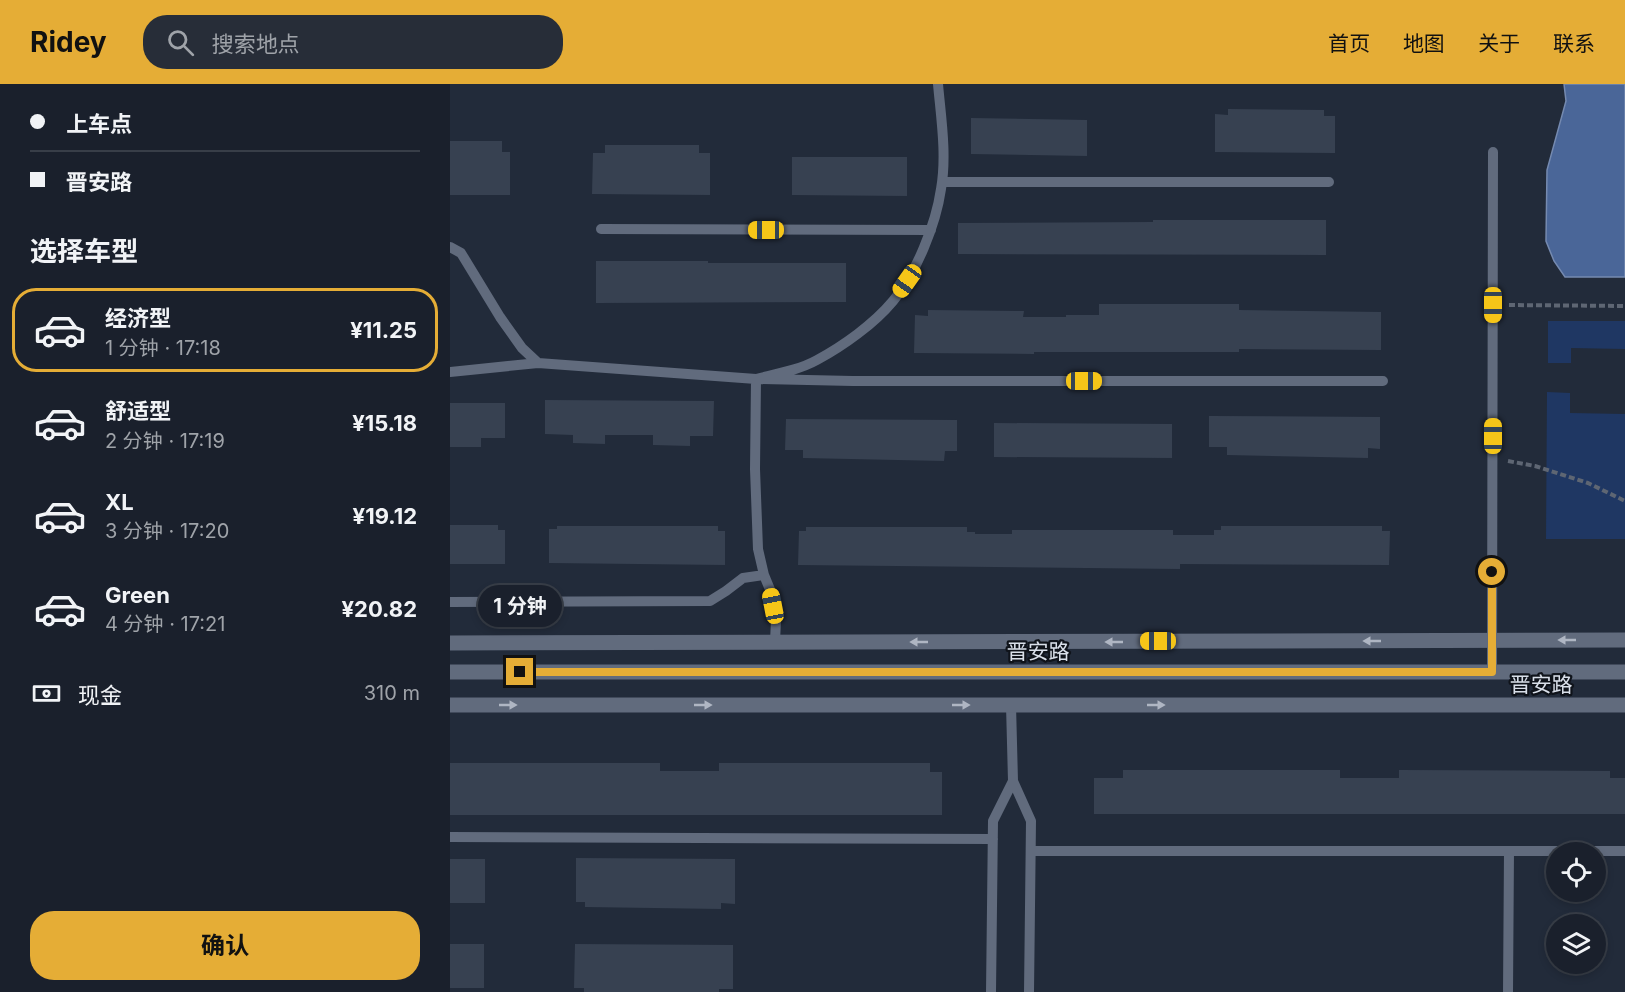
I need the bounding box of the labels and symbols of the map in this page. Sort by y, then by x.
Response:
car [748,221,784,239]
car [889,261,925,301]
car [1484,287,1502,323]
car [1066,372,1102,390]
car [1484,418,1502,454]
route start [1478,558,1505,585]
callout: 1 分钟 [478,585,562,627]
car [761,587,785,625]
car [1140,632,1176,650]
one-way arrow [1557,635,1576,645]
one-way arrow [1362,636,1381,646]
one-way arrow [909,637,928,647]
one-way arrow [1104,637,1123,647]
street label: 晋安路 [1007,639,1070,664]
route end [506,658,533,685]
street label: 晋安路 [1510,672,1573,697]
one-way arrow [499,700,518,710]
one-way arrow [694,700,713,710]
one-way arrow [952,700,971,710]
one-way arrow [1147,700,1166,710]

